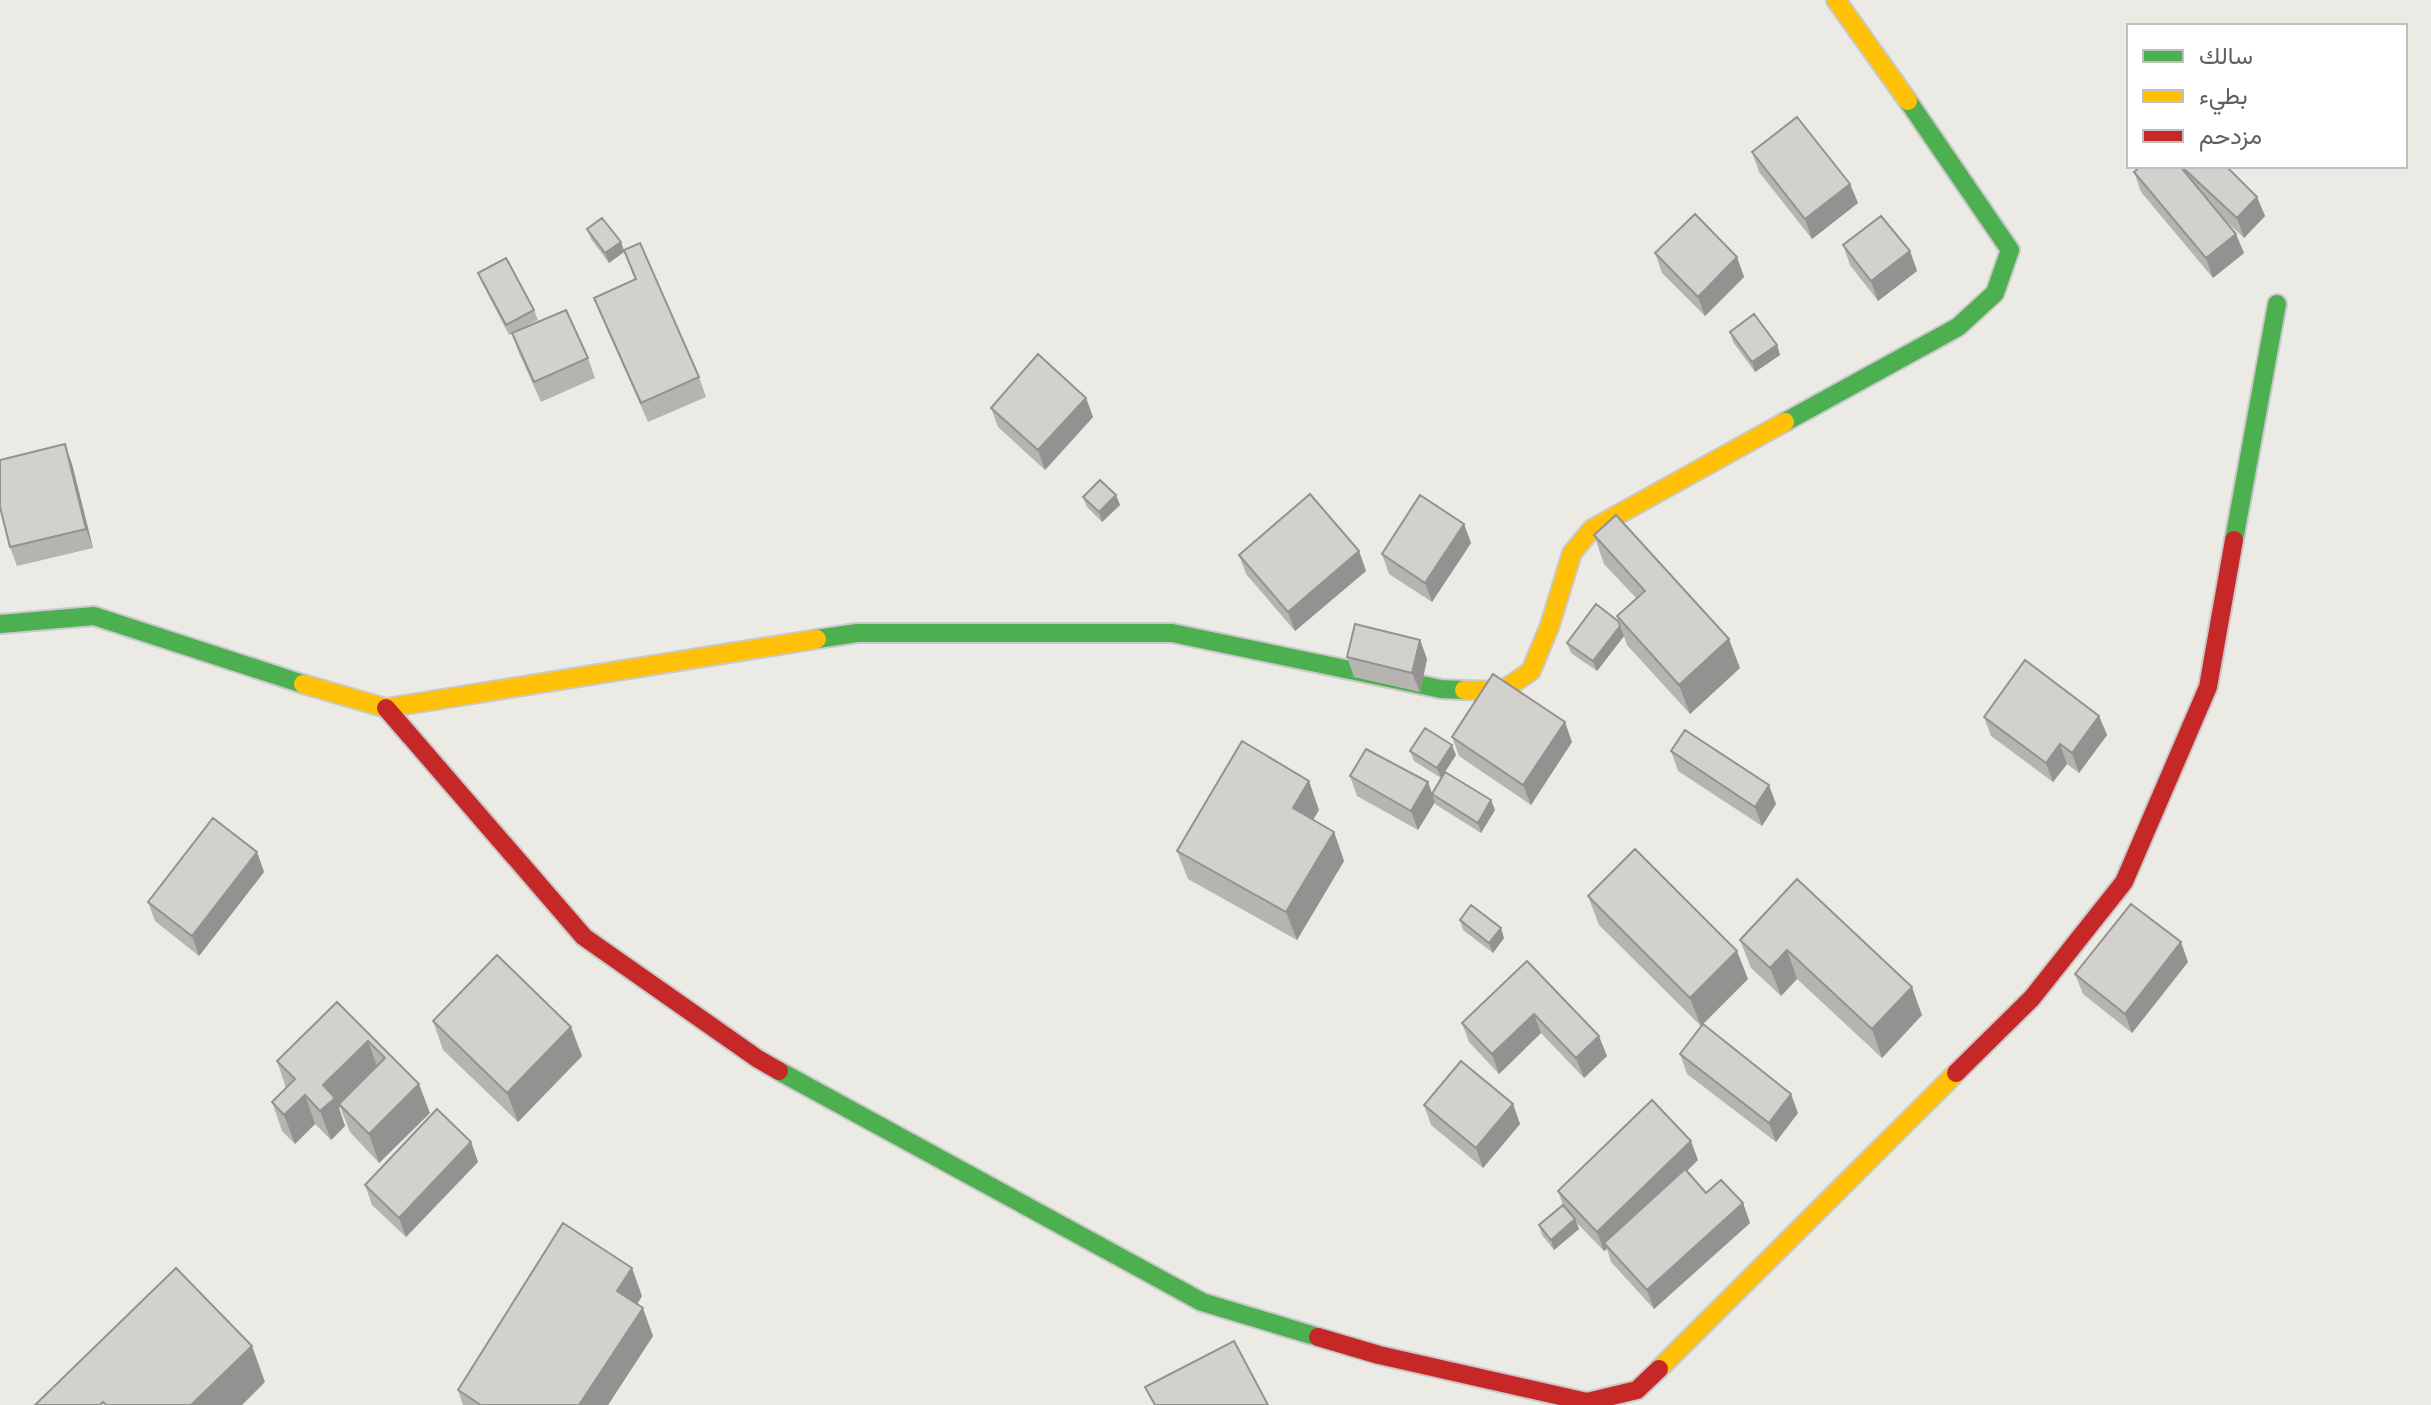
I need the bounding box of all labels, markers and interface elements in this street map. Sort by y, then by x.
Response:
legend [2127,24,2407,168]
text: سالك [2199,40,2253,71]
text: بطيء [2199,80,2248,115]
text: مزدحم [2199,120,2262,152]

